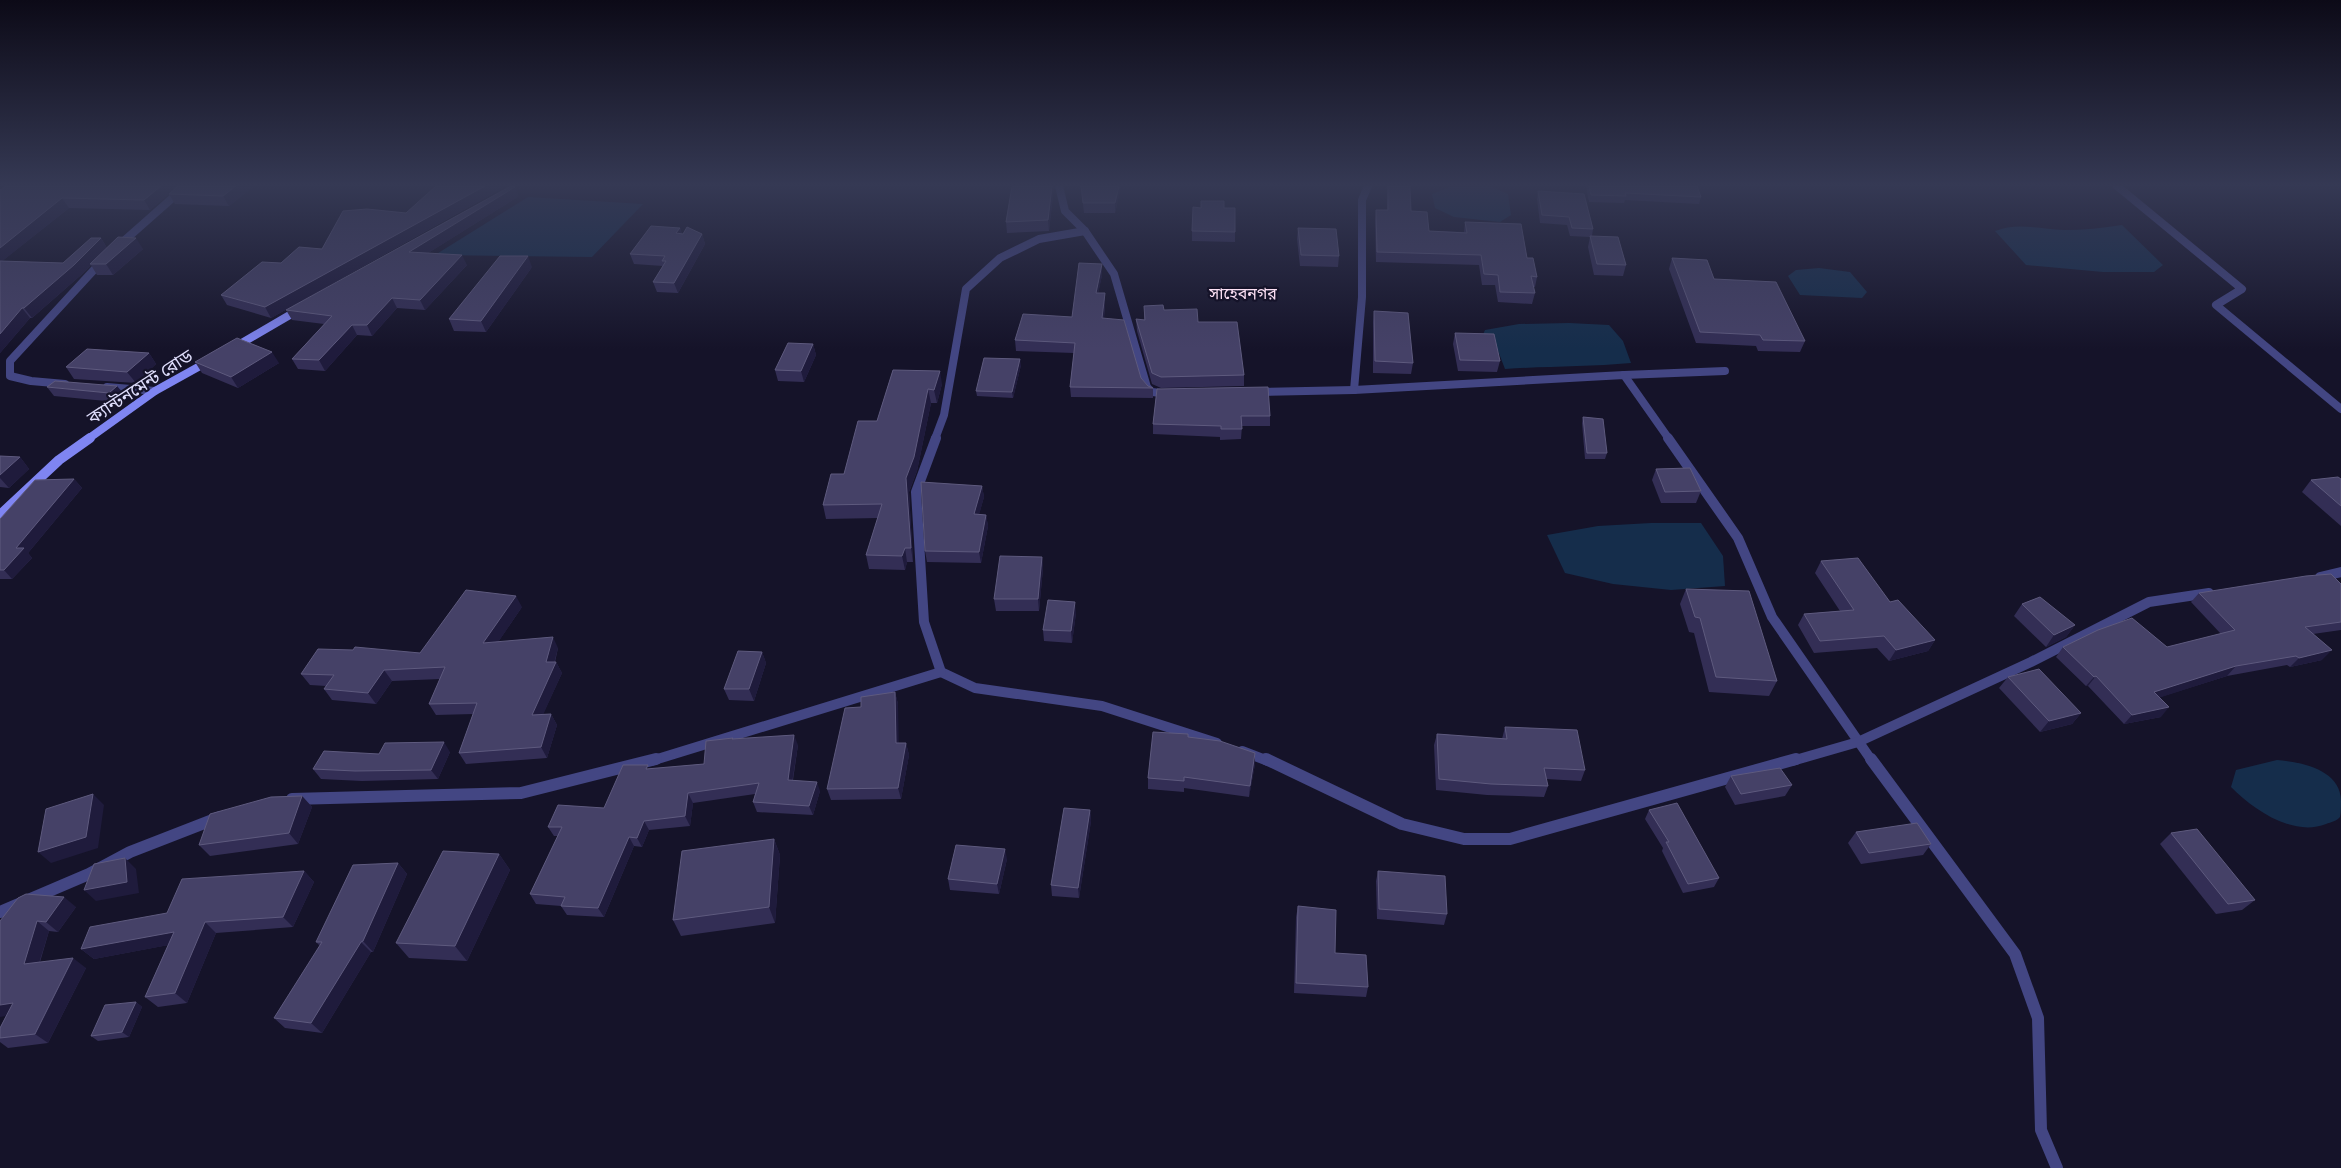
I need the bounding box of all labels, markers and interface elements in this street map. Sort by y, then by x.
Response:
district label: সাহেবনগর [1208,284,1277,304]
street label: ক্যান্টনমেন্ট রোড [82,345,197,430]

